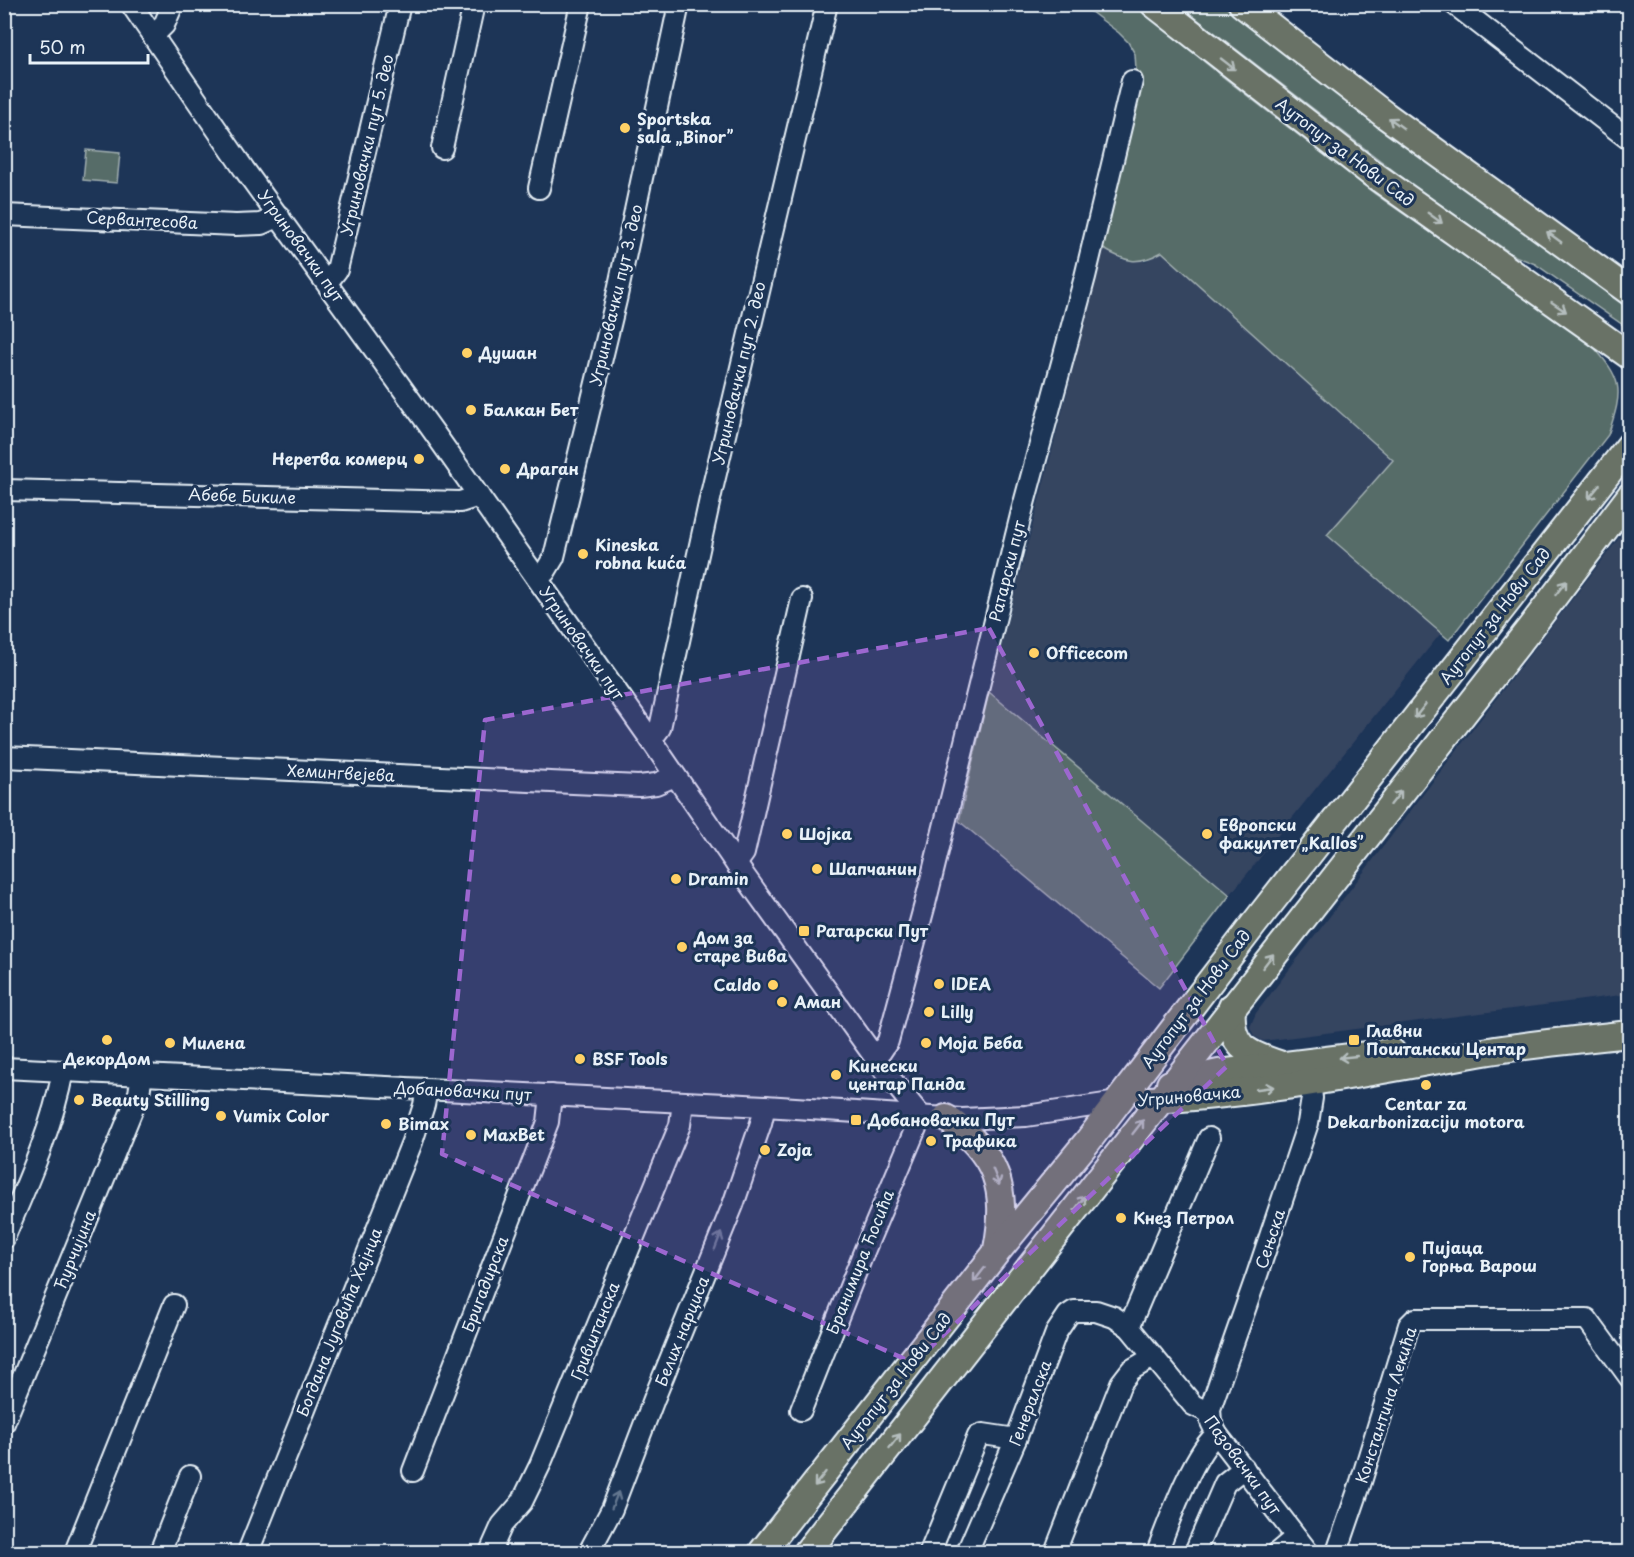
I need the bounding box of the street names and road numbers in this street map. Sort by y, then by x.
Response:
street label: Угриновачки пут 5. део [333,52,399,238]
street label: Аутопут за Нови Сад [1271,91,1420,211]
street label: Угриновачки пут [253,184,351,307]
street label: Угриновачки пут 3. део [582,202,648,388]
street label: Сервантесова [86,204,199,234]
street label: Угриновачки пут 2. део [705,279,771,467]
street label: Абебе Бикиле [188,481,296,509]
street label: Ратарски пут [982,517,1030,624]
street label: Аутопут за Нови Сад [1433,542,1555,689]
street label: Угриновачки пут [535,581,631,705]
street label: Хемингвејева [287,757,396,787]
street label: Аутопут за Нови Сад [1135,924,1255,1073]
street label: Добановачки пут [393,1074,533,1106]
street label: Угриновачка [1136,1079,1242,1111]
street label: Бранимира Ћосића [819,1186,899,1337]
street label: Ћурчијина [47,1206,101,1293]
street label: Сењска [1248,1206,1290,1272]
street label: Богдана Југовића Хајнца [289,1223,387,1420]
street label: Бригадирска [455,1232,513,1335]
street label: Белих нарциса [648,1272,714,1389]
street label: Гривштанска [563,1278,625,1383]
street label: Аутопут за Нови Сад [834,1307,956,1454]
street label: Константина Лекића [1348,1323,1422,1486]
street label: Генералска [1002,1356,1056,1449]
street label: Пазовачки пут [1199,1410,1288,1519]

